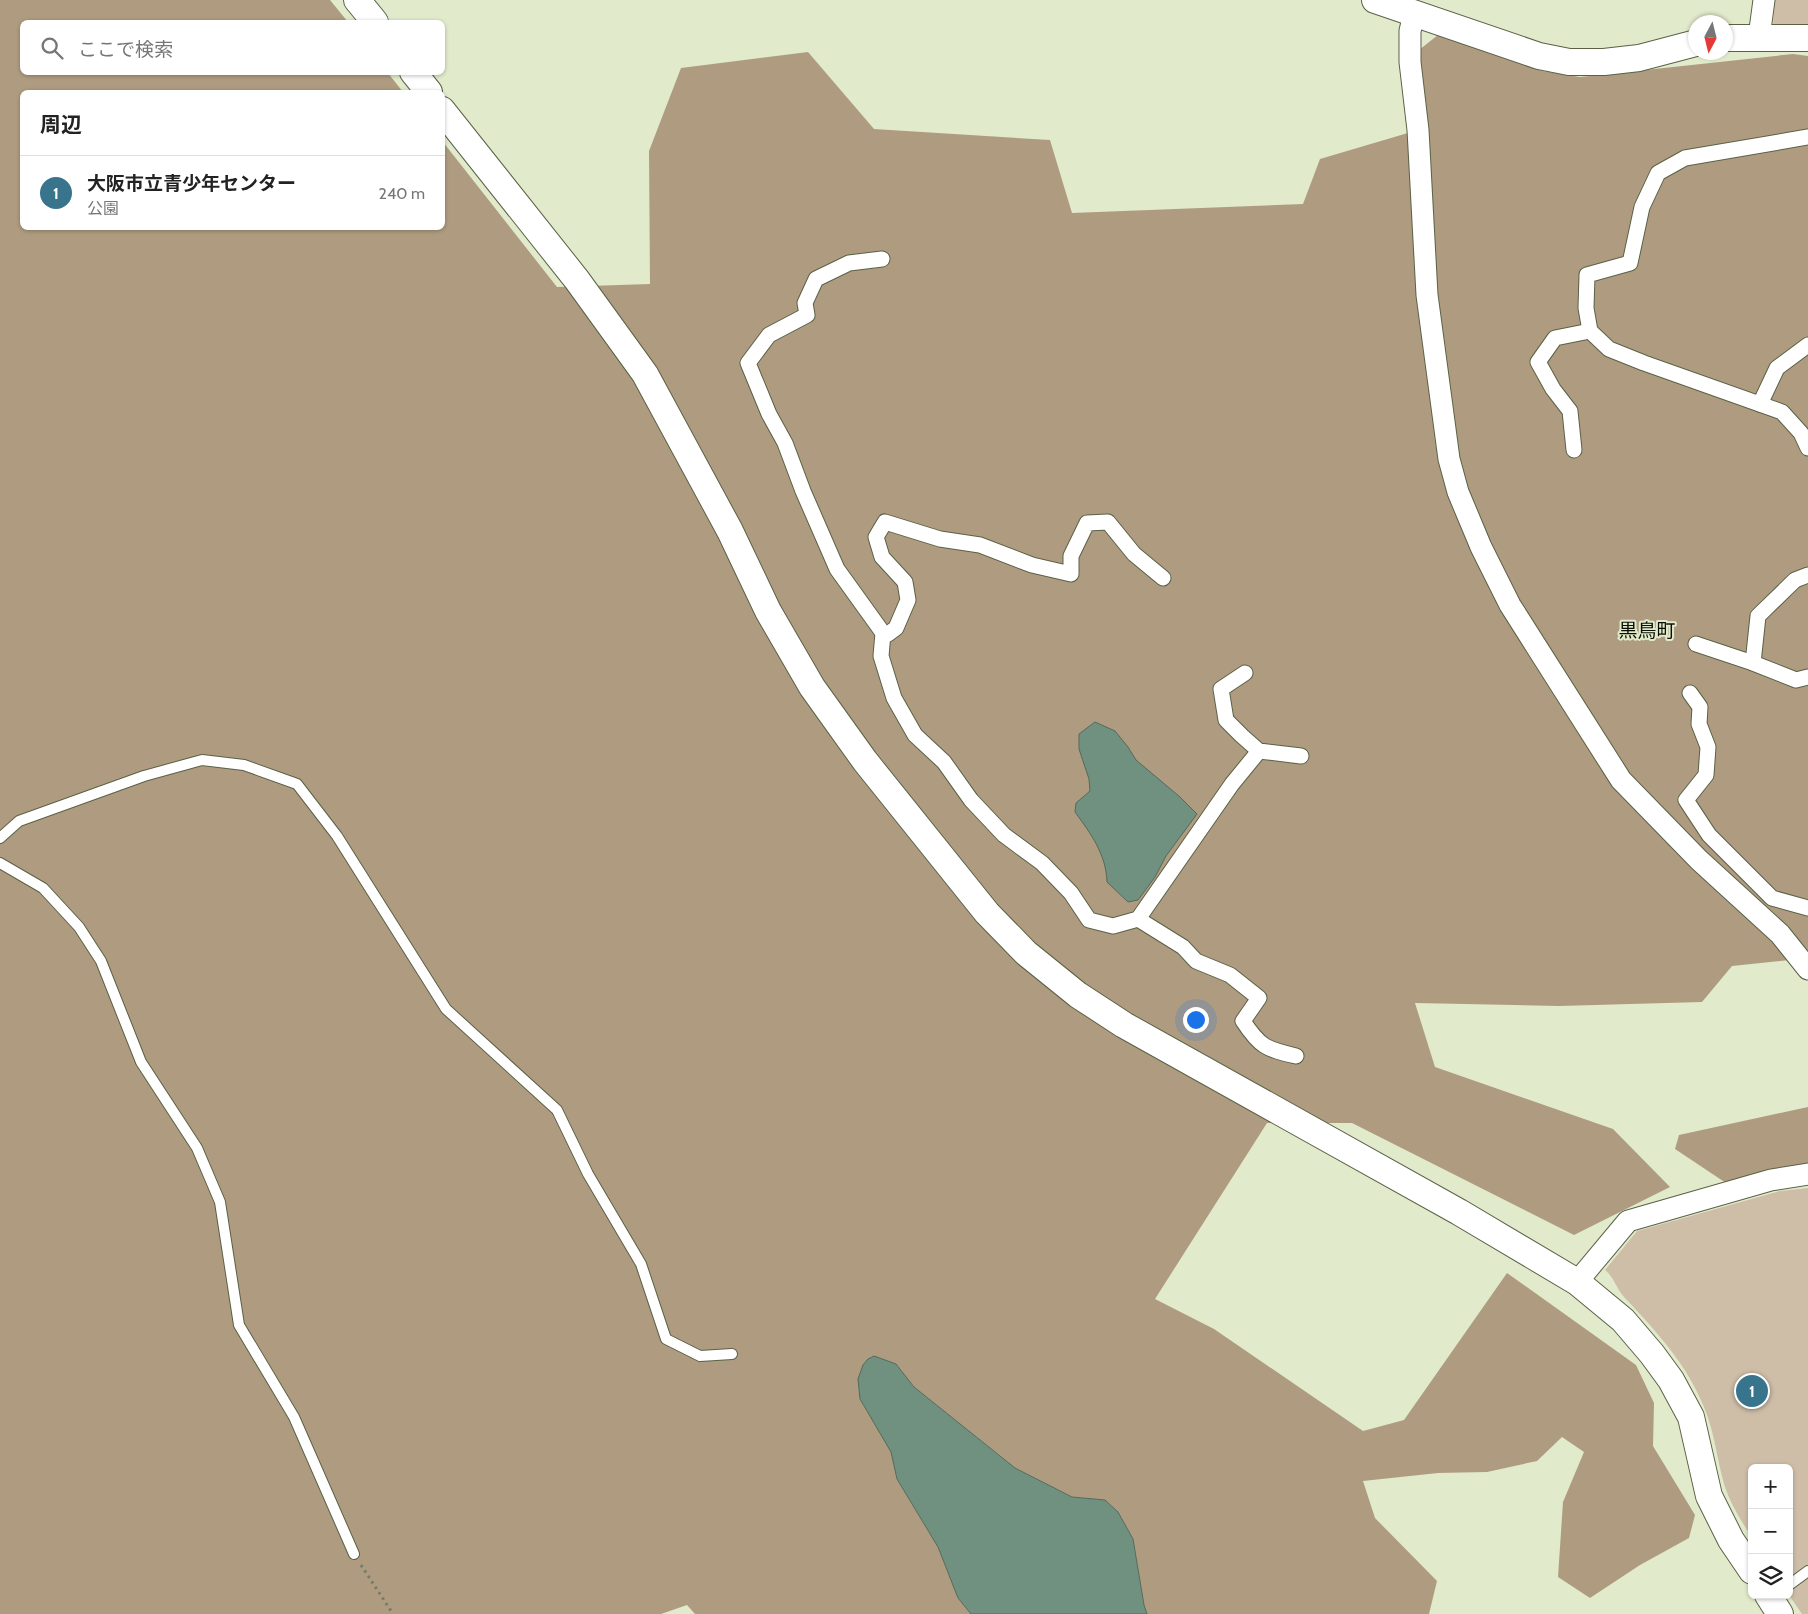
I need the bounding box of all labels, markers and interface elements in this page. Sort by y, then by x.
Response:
north arrow [1688,15,1733,60]
search box [20,20,445,75]
icon: search [38,34,66,62]
text: ここで検索 [78,38,173,61]
text: 周辺 [40,112,82,137]
text: 大阪市立青少年センター [87,172,296,195]
text: 1 [53,184,59,203]
text: 240 m [379,184,425,203]
text: 公園 [87,199,119,218]
district label: 黒鳥町 [1618,619,1676,642]
your location [1183,1007,1209,1033]
pin: 1 [1736,1372,1768,1410]
map controls [1748,1464,1793,1599]
button: + [1748,1464,1793,1509]
button: − [1748,1509,1793,1554]
button: layers [1748,1554,1793,1599]

